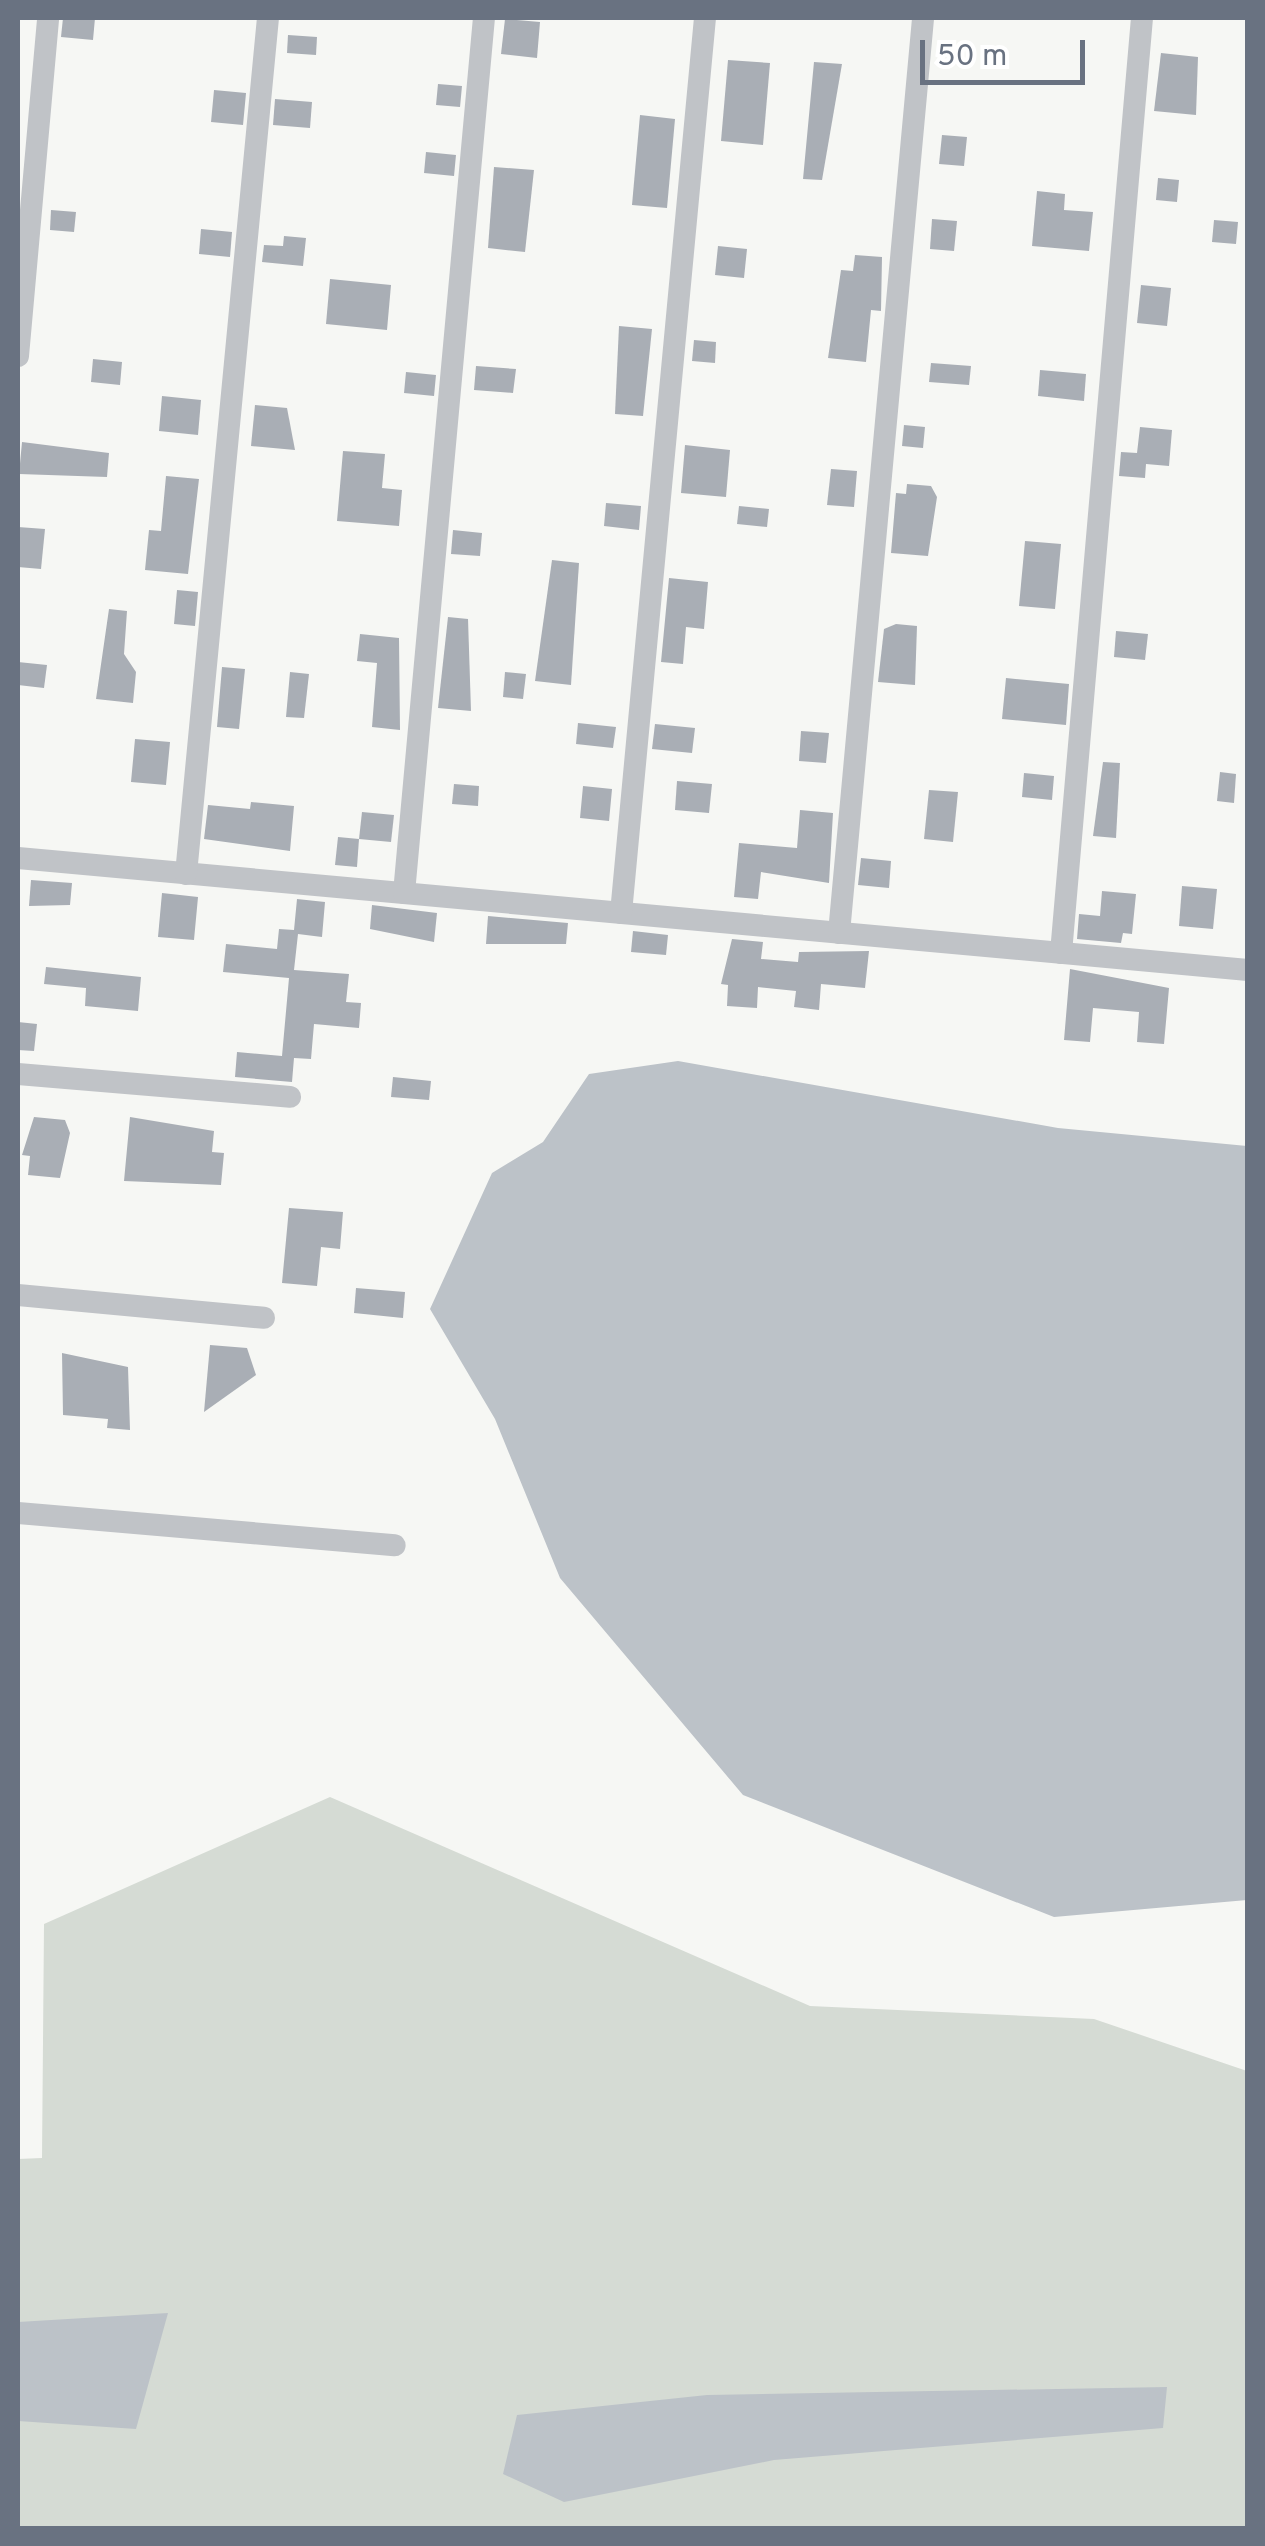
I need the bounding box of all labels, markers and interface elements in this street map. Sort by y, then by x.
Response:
scale bar [925,20,1090,82]
text: 50 m [937,39,1007,76]

